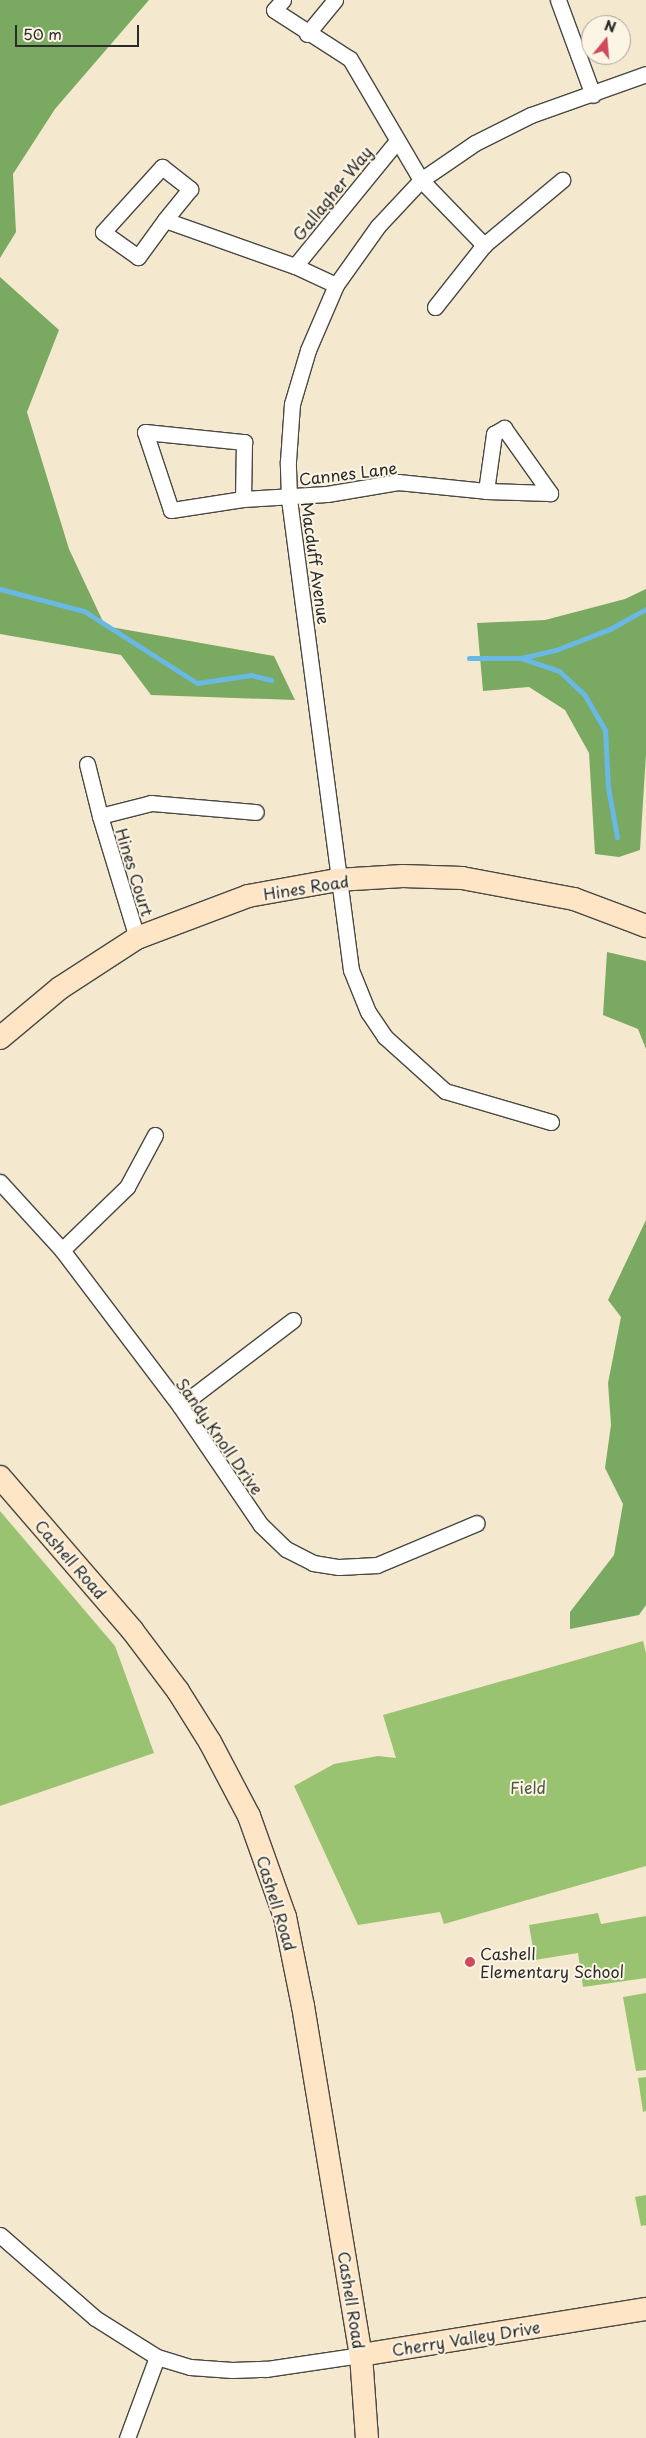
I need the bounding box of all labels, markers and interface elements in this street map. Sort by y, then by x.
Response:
text: N [602,14,619,38]
scale bar [18,15,141,47]
north arrow [581,15,631,65]
text: 50 m [23,22,62,45]
street label: Gallagher Way [288,142,376,244]
street label: Cannes Lane [297,457,399,489]
street label: Macduff Avenue [298,500,334,626]
street label: Hines Court [112,825,158,919]
street label: Hines Road [262,871,350,903]
street label: Sandy Knoll Drive [173,1374,267,1498]
street label: Cashell Road [31,1515,111,1603]
park label: Field [510,1777,546,1797]
street label: Cashell Road [253,1853,301,1953]
place label: Cashell Elementary School [480,1943,624,1981]
marker: Cashell Elementary School [464,1956,476,1968]
street label: Cashell Road [335,2249,369,2351]
street label: Cherry Valley Drive [390,2317,542,2359]

